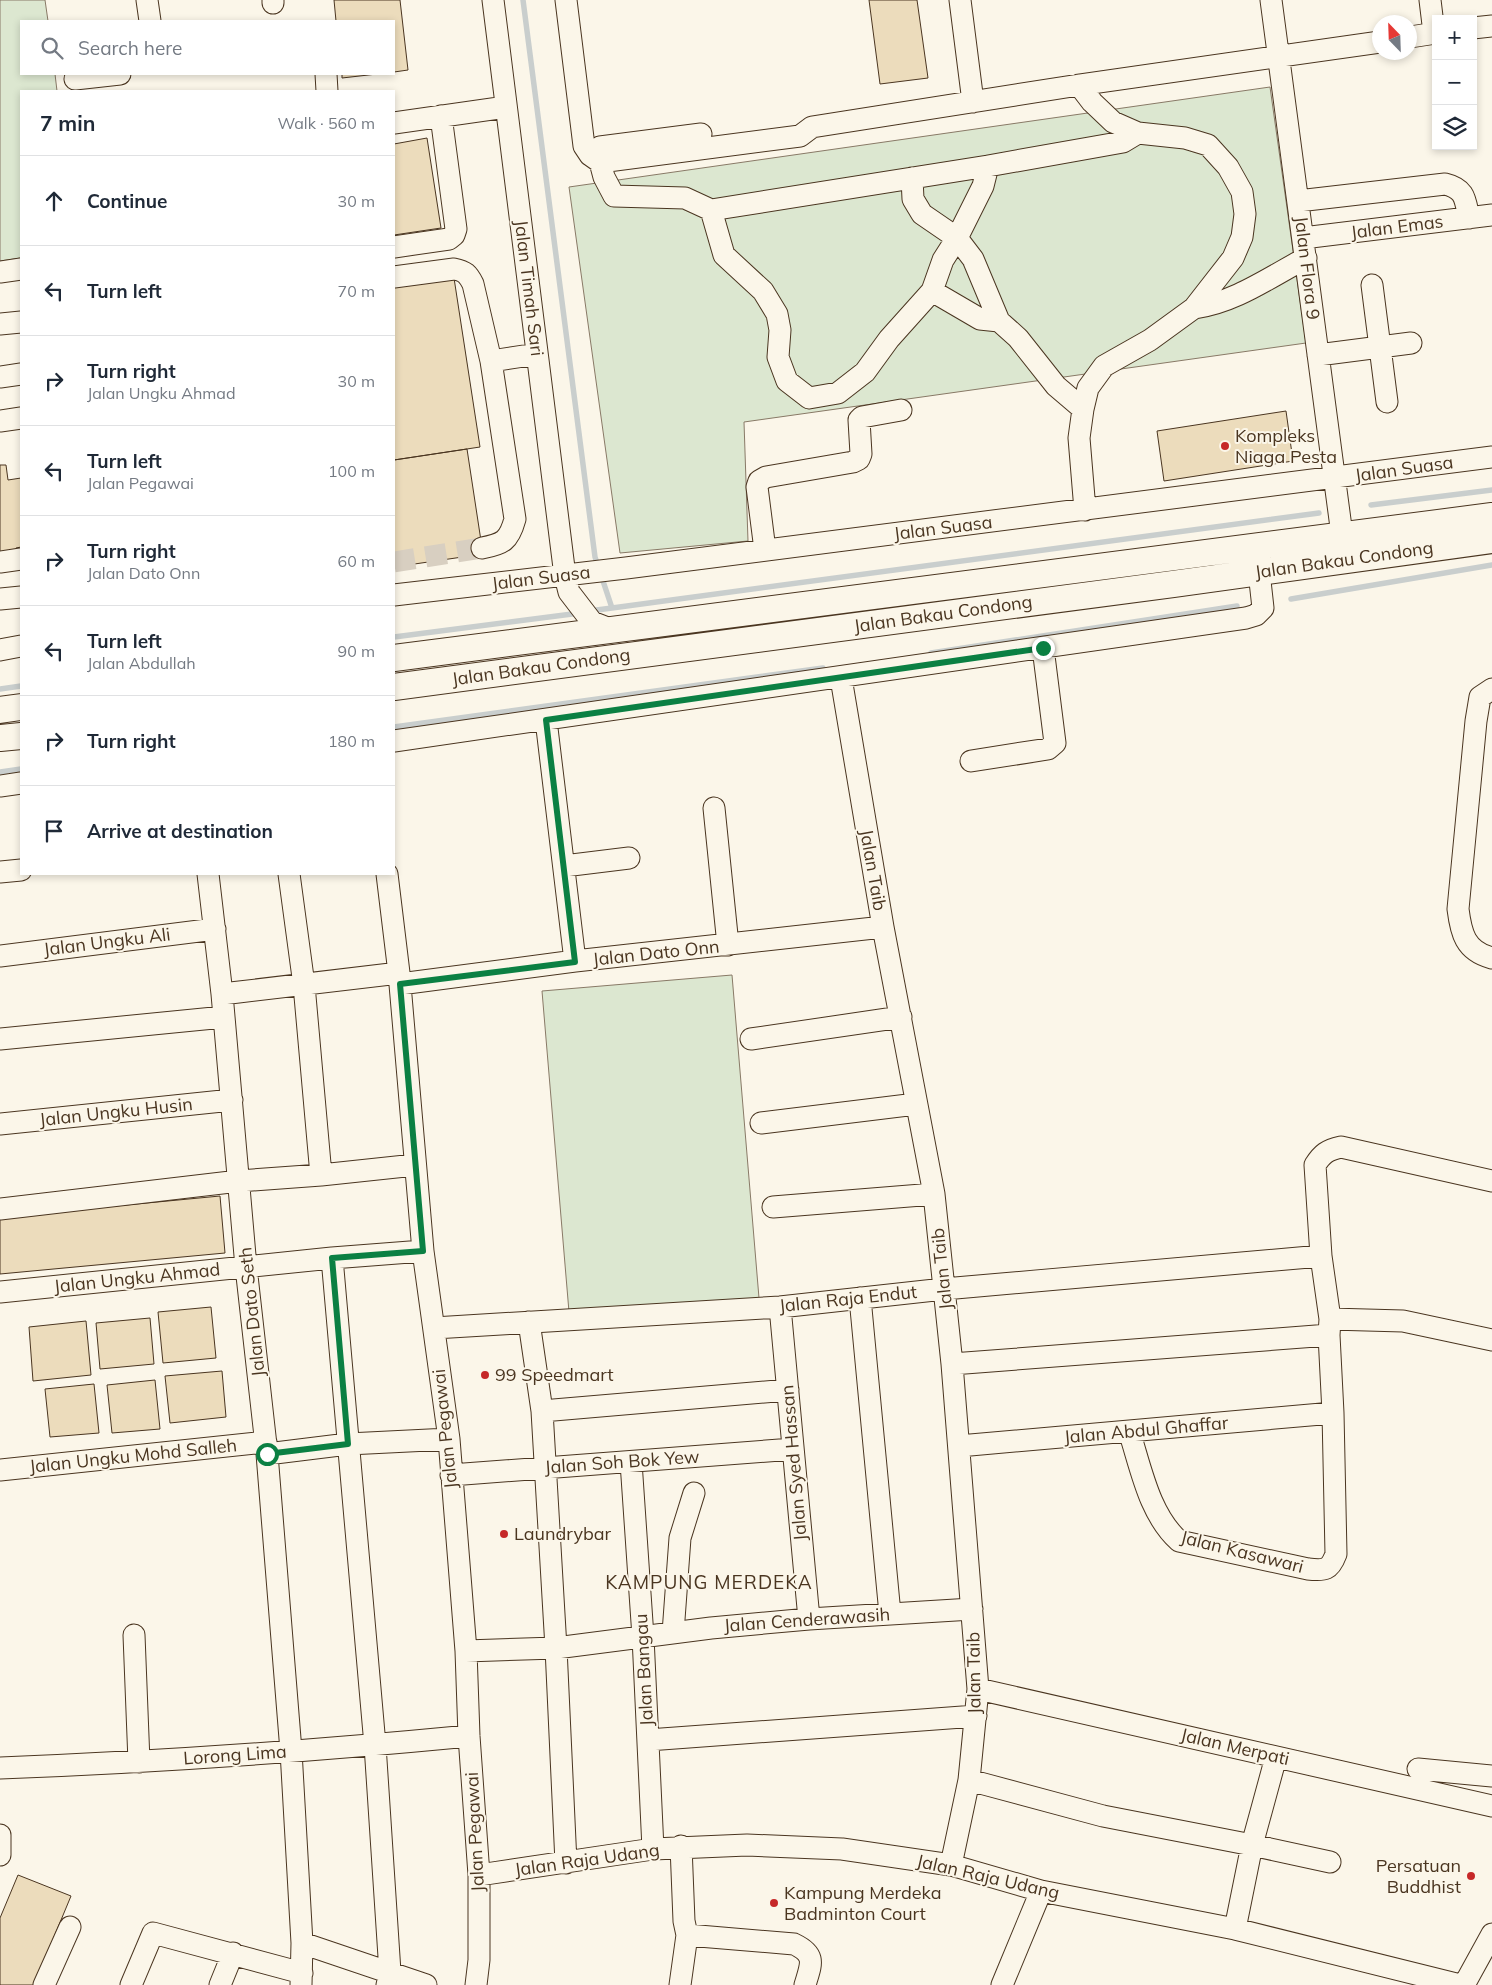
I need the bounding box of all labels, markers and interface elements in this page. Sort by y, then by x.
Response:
north arrow [1372,15,1417,60]
map controls [1432,15,1477,150]
button: + [1432,15,1477,60]
search box [20,20,395,75]
icon: search [38,34,66,62]
text: Search here [78,36,182,60]
button: − [1432,60,1477,105]
button: layers [1432,105,1477,150]
text: 7 min [40,110,95,136]
text: Walk · 560 m [277,113,375,133]
icon: ahead [40,187,68,215]
text: Continue [87,189,167,213]
text: 30 m [338,191,375,211]
street label: Jalan Emas [1349,209,1445,244]
street label: Jalan Flora 9 [1290,215,1325,321]
street label: Jalan Timah Sari [510,219,549,357]
icon: left [40,277,68,305]
text: Turn left [87,279,162,303]
text: 70 m [338,281,375,301]
text: Turn right [87,359,176,383]
icon: right [40,367,68,395]
text: 30 m [338,371,375,391]
text: Jalan Ungku Ahmad [87,383,236,403]
place label: Kompleks Niaga Pesta [1235,424,1337,468]
marker: Kompleks Niaga Pesta [1219,440,1231,452]
text: Turn left [87,449,162,473]
street label: Jalan Suasa [1353,450,1455,487]
icon: left [40,457,68,485]
text: 100 m [328,461,375,481]
text: Jalan Pegawai [87,473,194,493]
street label: Jalan Suasa [892,510,994,545]
street label: Jalan Bakau Condong [1253,536,1435,583]
text: Turn right [87,539,176,563]
icon: right [40,547,68,575]
text: 60 m [338,551,375,571]
street label: Jalan Suasa [490,560,592,595]
text: Jalan Dato Onn [87,563,200,583]
street label: Jalan Bakau Condong [852,590,1034,637]
text: Turn left [87,629,162,653]
icon: left [40,637,68,665]
route end [1032,637,1055,660]
text: 90 m [338,641,375,661]
street label: Jalan Bakau Condong [450,643,632,690]
text: Jalan Abdullah [87,653,196,673]
icon: right [40,727,68,755]
text: Turn right [87,729,176,753]
text: 180 m [328,731,375,751]
icon: arrive [40,817,68,845]
text: Arrive at destination [87,819,273,843]
street label: Jalan Taib [855,827,892,913]
street label: Jalan Ungku Ali [42,922,172,961]
street label: Jalan Dato Onn [591,934,721,971]
street label: Jalan Ungku Husin [38,1092,194,1131]
street label: Jalan Taib [926,1227,957,1311]
street label: Jalan Dato Seth [233,1246,270,1378]
street label: Jalan Ungku Ahmad [53,1257,221,1298]
street label: Jalan Raja Endut [778,1280,918,1317]
place label: 99 Speedmart [495,1363,614,1386]
street label: Jalan Pegawai [427,1368,462,1490]
marker: 99 Speedmart [479,1369,491,1381]
street label: Jalan Syed Hassan [775,1384,812,1542]
street label: Jalan Abdul Ghaffar [1063,1411,1230,1448]
street label: Jalan Ungku Mohd Salleh [28,1433,238,1478]
route start [256,1443,279,1466]
street label: Jalan Soh Bok Yew [544,1445,700,1478]
place label: Laundrybar [514,1522,612,1545]
street label: Jalan Kasawari [1178,1525,1306,1578]
marker: Laundrybar [498,1528,510,1540]
district label: KAMPUNG MERDEKA [605,1570,813,1594]
street label: Jalan Cenderawasih [723,1602,891,1637]
street label: Jalan Bangau [629,1613,658,1727]
street label: Jalan Taib [961,1632,986,1714]
street label: Jalan Merpati [1178,1723,1292,1770]
street label: Lorong Lima [183,1739,287,1770]
street label: Jalan Pegawai [460,1771,489,1893]
street label: Jalan Raja Udang [513,1838,661,1881]
street label: Jalan Raja Udang [914,1849,1062,1904]
place label: Persatuan Buddhist [1376,1854,1461,1898]
marker: Persatuan Buddhist [1465,1870,1477,1882]
place label: Kampung Merdeka Badminton Court [784,1881,942,1925]
marker: Kampung Merdeka Badminton Court [768,1897,780,1909]

